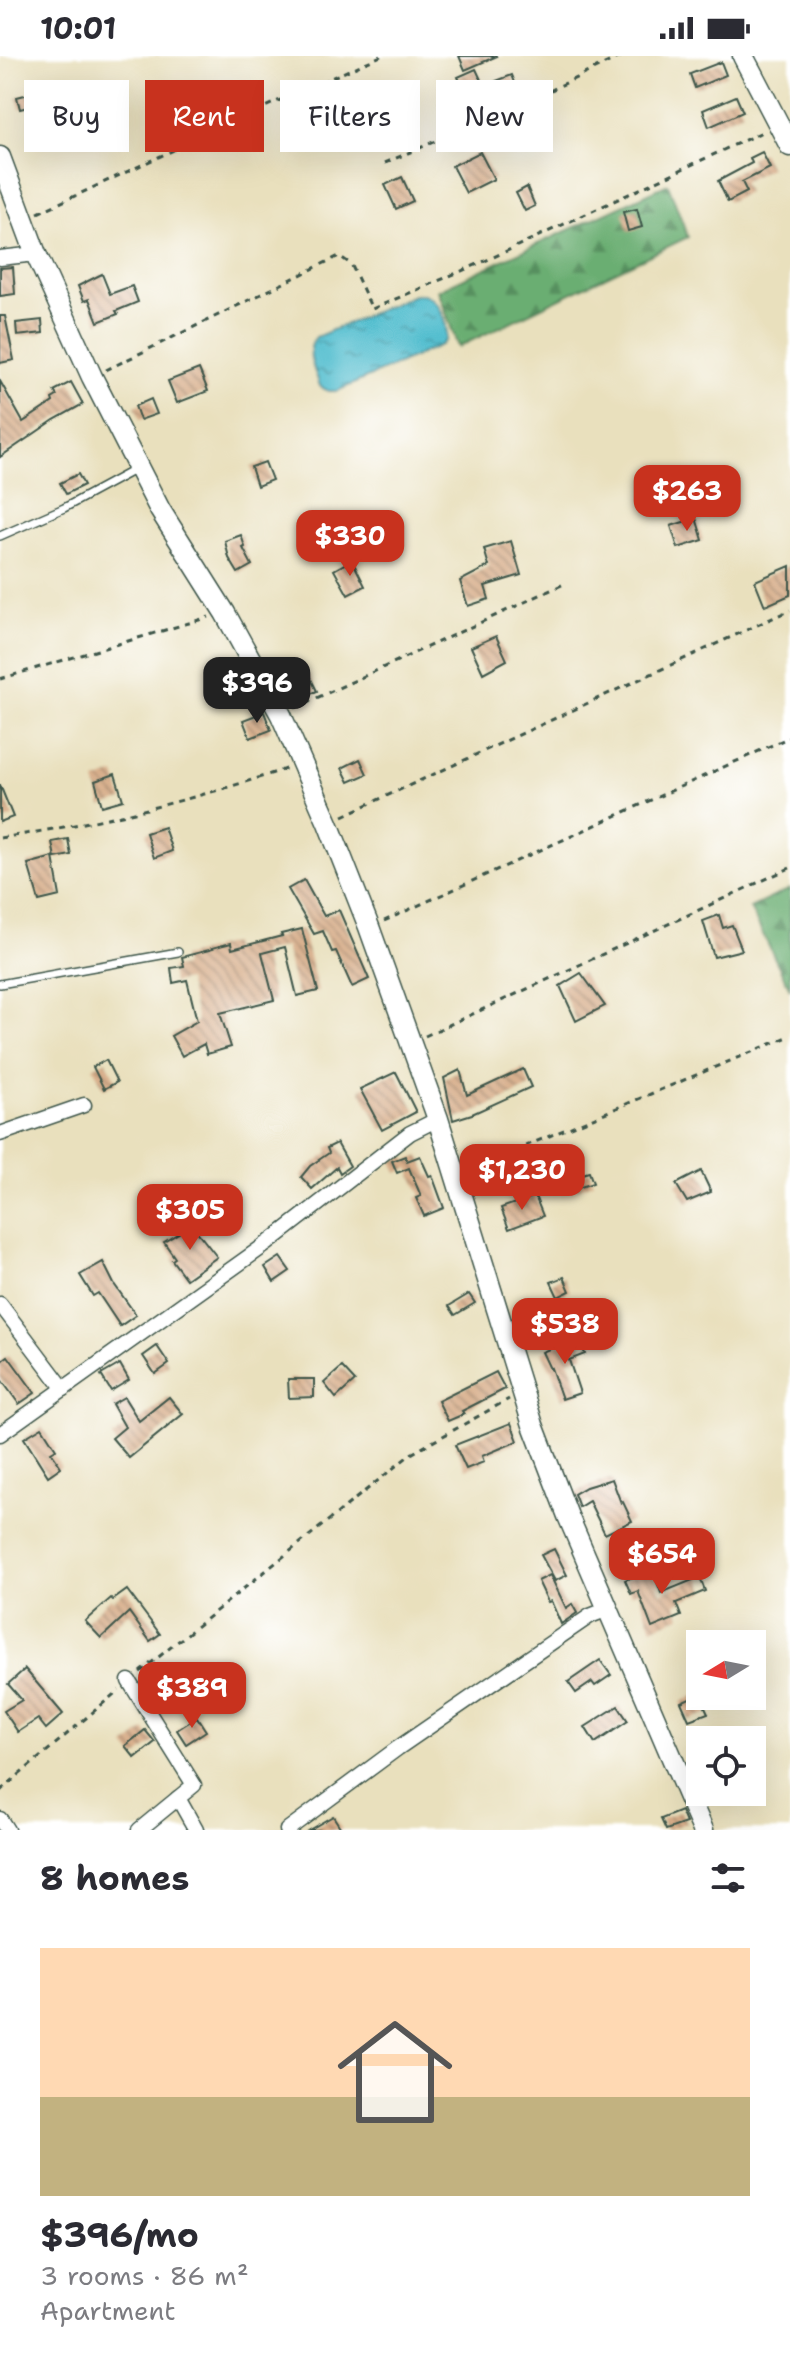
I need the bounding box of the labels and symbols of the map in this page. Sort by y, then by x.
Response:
pin: $263 [640,465,734,533]
pin: $330 [303,510,397,578]
pin: $396 [210,657,304,725]
pin: $1,230 [457,1144,587,1212]
pin: $305 [143,1184,237,1252]
pin: $538 [518,1298,612,1366]
pin: $654 [615,1528,709,1596]
north arrow [686,1630,766,1710]
pin: $389 [145,1662,239,1730]

